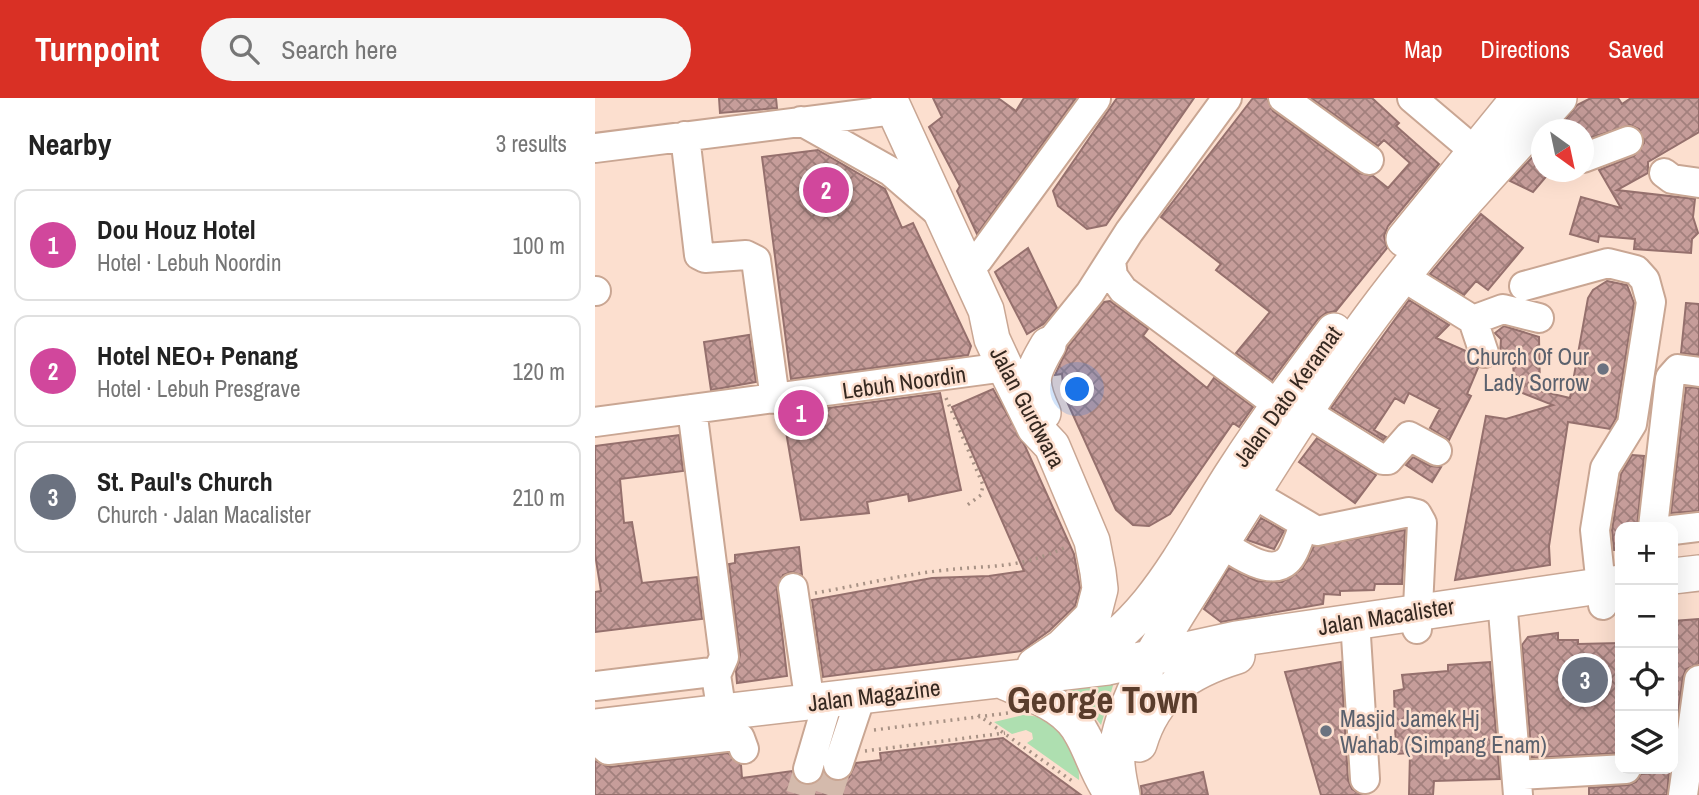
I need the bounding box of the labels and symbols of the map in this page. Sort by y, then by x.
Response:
north arrow [1531,119,1594,182]
pin: 2 [803,164,849,216]
street label: Jalan Dato Keramat [1225,319,1349,473]
street label: Jalan Gurdwara [983,341,1073,473]
place label: Church Of Our Lady Sorrow [1466,341,1590,398]
street label: Lebuh Noordin [840,358,968,406]
marker: Church Of Our Lady Sorrow [1595,361,1611,377]
your location [1060,372,1094,406]
pin: 1 [778,387,824,439]
street label: Jalan Macalister [1316,590,1457,642]
pin: 3 [1562,654,1608,706]
street label: Jalan Magazine [806,672,942,718]
district label: George Town [1007,675,1199,725]
place label: Masjid Jamek Hj Wahab (Simpang Enam) [1340,703,1547,760]
marker: Masjid Jamek Hj Wahab (Simpang Enam) [1318,723,1334,739]

